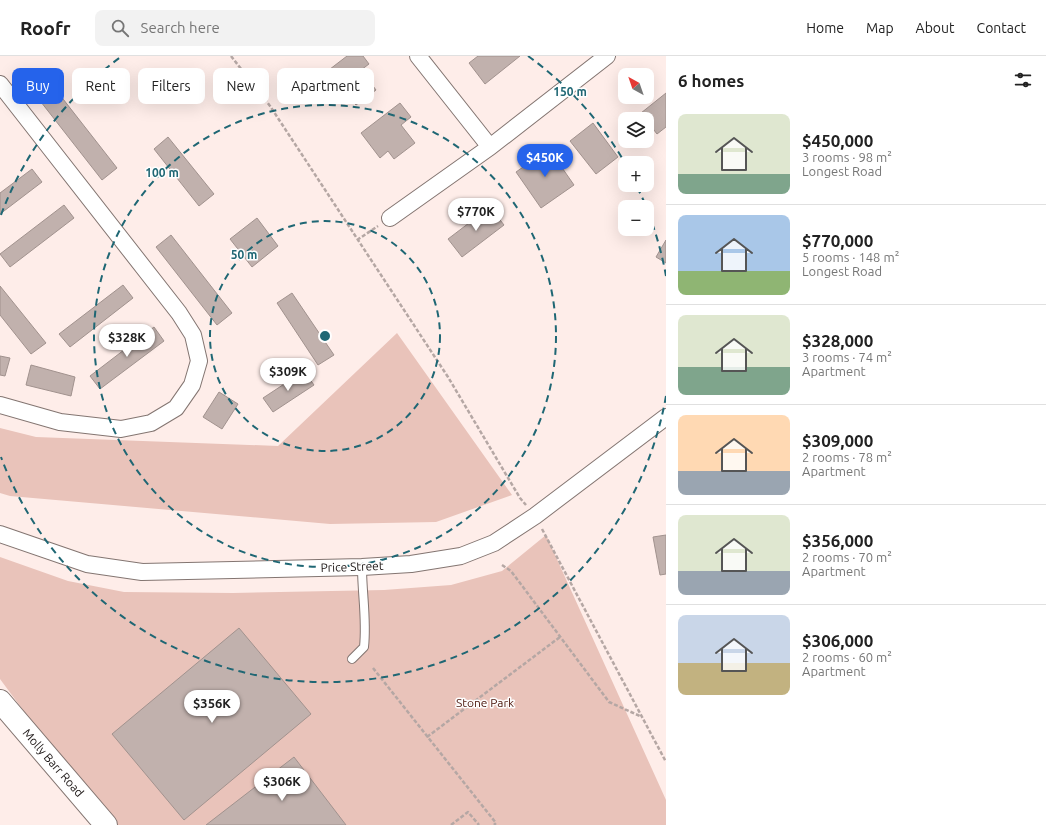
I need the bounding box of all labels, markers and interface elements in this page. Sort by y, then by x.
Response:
search box [95,10,375,46]
text: Roofr [20,17,71,39]
icon: search [109,17,131,39]
text: Search here [141,19,220,36]
text: Home [806,20,844,36]
text: Map [866,20,894,36]
text: About [916,20,955,36]
text: Contact [977,20,1026,36]
chip: Buy [12,68,64,104]
chip: Rent [72,68,130,104]
chip: Filters [138,68,205,104]
chip: New [213,68,269,104]
chip: Apartment [277,68,374,104]
north arrow [618,68,654,104]
map controls [618,68,654,236]
icon: filters [1012,69,1034,91]
text: 6 homes [678,71,744,90]
text: 150 m [553,85,587,98]
button: layers [618,112,654,148]
icon: home [710,130,758,178]
text: $450,000 [802,131,873,150]
pin: $450K [517,144,573,178]
text: $450K [526,150,564,164]
text: 3 rooms · 98 m² [802,150,892,164]
button: + [618,156,654,192]
text: Longest Road [802,164,882,178]
text: 100 m [145,166,179,179]
pin: $770K [448,198,504,232]
button: − [618,200,654,236]
text: $770K [457,204,495,218]
icon: home [710,231,758,279]
text: $770,000 [802,231,873,250]
text: 50 m [231,248,257,261]
text: 5 rooms · 148 m² [802,250,899,264]
text: Longest Road [802,264,882,278]
pin: $328K [99,324,155,358]
centre of rings [318,329,332,343]
text: $328K [108,330,146,344]
icon: home [710,331,758,379]
text: $328,000 [802,331,873,350]
text: 3 rooms · 74 m² [802,350,892,364]
pin: $309K [260,358,316,392]
text: $309K [269,364,307,378]
text: Apartment [802,364,866,378]
icon: home [710,431,758,479]
text: $309,000 [802,431,873,450]
text: 2 rooms · 78 m² [802,450,892,464]
text: Apartment [802,464,866,478]
icon: home [710,531,758,579]
text: $356,000 [802,531,873,550]
text: 2 rooms · 70 m² [802,550,892,564]
street label: Price Street [320,559,384,574]
text: Apartment [802,564,866,578]
icon: home [710,631,758,679]
text: $306,000 [802,631,873,650]
text: 2 rooms · 60 m² [802,650,892,664]
text: Apartment [802,664,866,678]
pin: $356K [184,690,240,724]
text: $356K [193,696,231,710]
park label: Stone Park [456,696,514,709]
street label: Molly Barr Road [20,726,86,799]
pin: $306K [254,768,310,802]
text: $306K [263,774,301,788]

